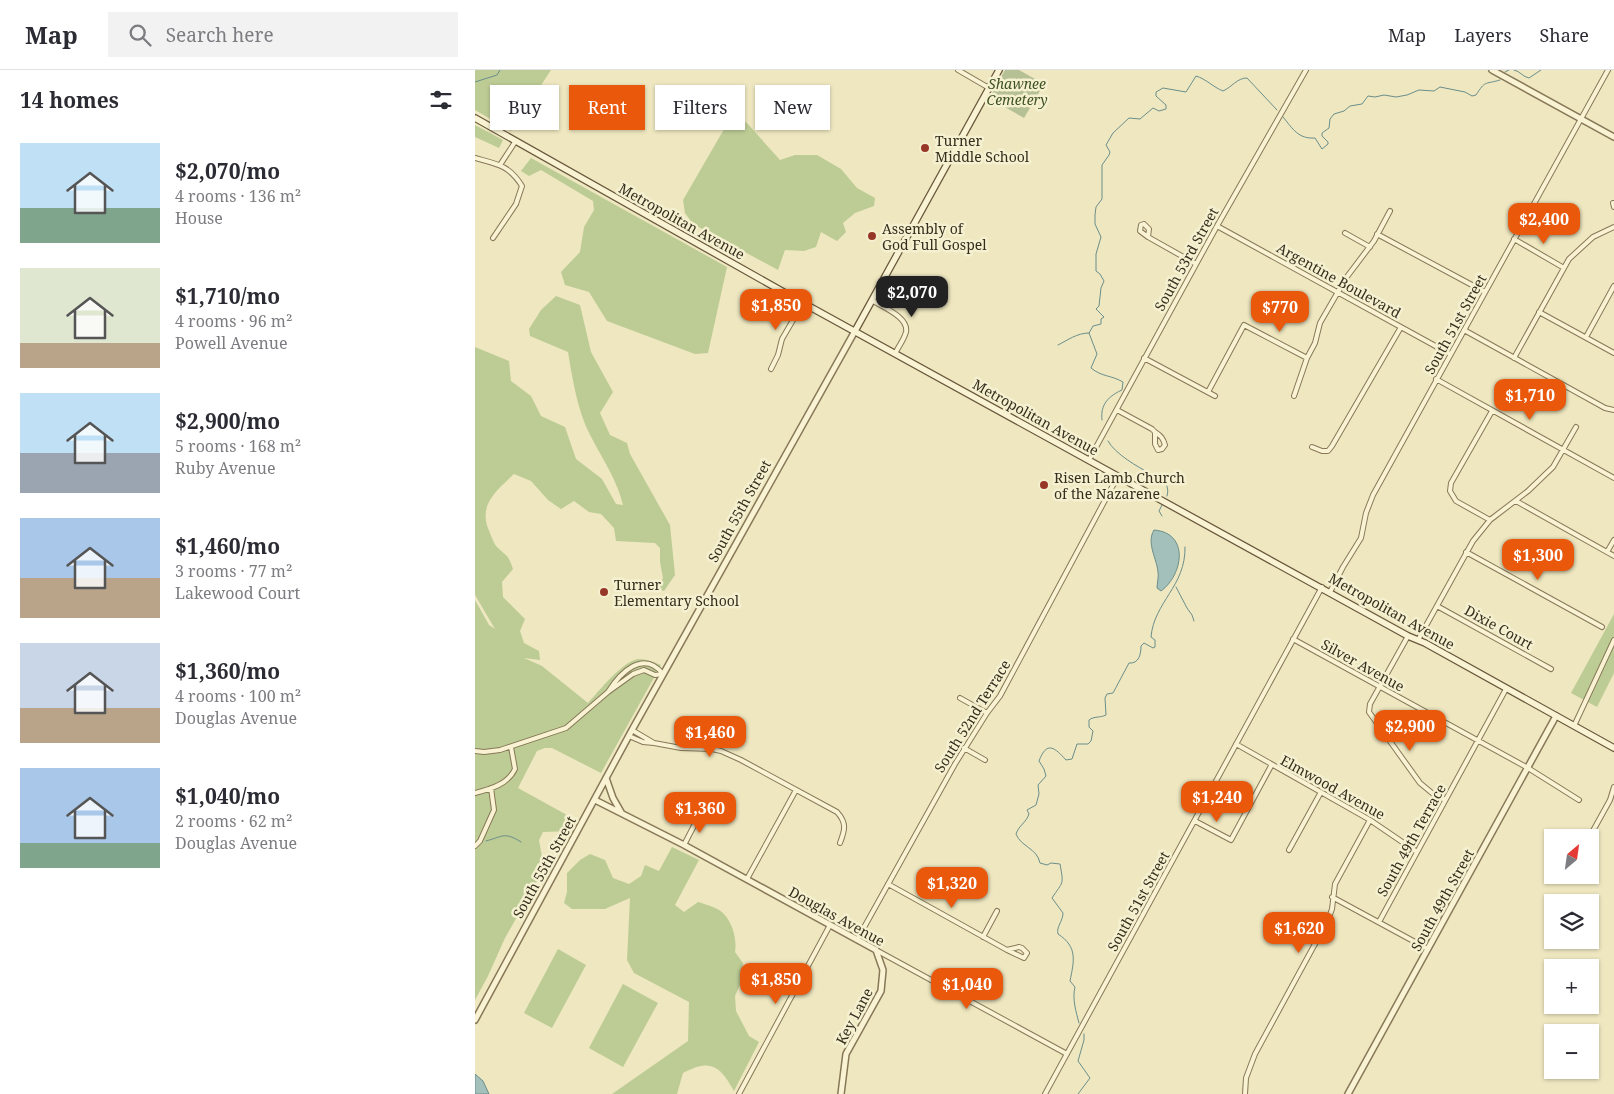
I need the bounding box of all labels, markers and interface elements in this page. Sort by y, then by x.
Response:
search box [108,12,458,57]
text: Map [25,18,78,51]
icon: search [126,21,154,49]
text: Search here [166,22,274,48]
text: Map [1388,23,1426,47]
text: Layers [1454,23,1512,47]
text: Share [1540,23,1589,47]
park label: Shawnee Cemetery [986,74,1048,109]
chip: Buy [490,85,559,130]
chip: Rent [569,85,645,130]
chip: Filters [655,85,745,130]
chip: New [755,85,830,130]
text: 14 homes [20,86,119,114]
icon: filters [427,86,455,114]
place label: Turner Middle School [935,131,1030,166]
marker: Turner Middle School [919,142,931,154]
text: $2,070/mo [175,157,280,185]
icon: home [60,163,120,223]
street label: Metropolitan Avenue [616,178,748,264]
text: 4 rooms · 136 m² [175,185,301,207]
pin: $2,400 [1503,202,1585,245]
street label: South 53rd Street [1150,204,1222,314]
text: House [175,207,223,229]
text: $2,400 [1519,208,1569,230]
place label: Assembly of God Full Gospel [882,219,987,254]
marker: Assembly of God Full Gospel [866,230,878,242]
street label: Argentine Boulevard [1274,238,1405,322]
street label: South 51st Street [1420,271,1490,377]
pin: $2,070 [871,276,953,318]
text: $2,070 [887,281,937,303]
text: $1,710/mo [175,282,280,310]
icon: home [60,288,120,348]
pin: $1,850 [735,288,817,331]
pin: $770 [1250,290,1310,333]
text: $1,850 [751,294,801,316]
text: $770 [1262,296,1298,318]
text: 4 rooms · 96 m² [175,310,292,332]
text: Powell Avenue [175,332,288,354]
street label: Metropolitan Avenue [970,374,1102,460]
pin: $1,710 [1489,378,1571,421]
text: $1,710 [1505,384,1555,406]
text: $2,900/mo [175,407,280,435]
icon: home [60,413,120,473]
text: 5 rooms · 168 m² [175,435,301,457]
street label: South 55th Street [703,456,775,566]
text: Ruby Avenue [175,457,276,479]
place label: Risen Lamb Church of the Nazarene [1054,468,1185,503]
marker: Risen Lamb Church of the Nazarene [1038,479,1050,491]
text: $1,460/mo [175,532,280,560]
icon: home [60,538,120,598]
pin: $1,300 [1497,538,1579,581]
text: $1,300 [1513,544,1563,566]
text: 3 rooms · 77 m² [175,560,292,582]
street label: Metropolitan Avenue [1326,568,1458,654]
place label: Turner Elementary School [614,575,740,610]
text: Lakewood Court [175,582,300,604]
marker: Turner Elementary School [598,586,610,598]
street label: Dixie Court [1461,600,1537,654]
street label: Silver Avenue [1318,634,1408,696]
street label: South 52nd Terrace [930,656,1014,776]
text: $1,360/mo [175,657,280,685]
icon: home [60,663,120,723]
text: 4 rooms · 100 m² [175,685,301,707]
text: Douglas Avenue [175,707,297,729]
pin: $2,900 [1369,710,1451,752]
text: $2,900 [1385,715,1435,737]
pin: $1,460 [669,716,751,758]
text: $1,460 [685,721,735,743]
street label: Elmwood Avenue [1277,750,1389,824]
pin: $1,240 [1176,780,1258,823]
street label: South 49th Terrace [1372,780,1450,900]
text: $1,040/mo [175,782,280,810]
text: $1,240 [1192,786,1242,808]
icon: home [60,788,120,848]
pin: $1,360 [659,792,741,834]
text: $1,360 [675,797,725,819]
text: 2 rooms · 62 m² [175,810,292,832]
street label: South 55th Street [508,812,580,922]
north arrow [1544,829,1599,884]
map controls [1544,829,1599,1079]
text: Douglas Avenue [175,832,297,854]
street label: South 49th Street [1406,845,1478,955]
street label: South 51st Street [1103,848,1173,954]
pin: $1,320 [911,866,993,909]
text: $1,320 [927,872,977,894]
street label: Douglas Avenue [786,882,888,950]
button: layers [1544,894,1599,949]
pin: $1,620 [1258,912,1340,954]
text: $1,620 [1274,917,1324,939]
button: + [1544,959,1599,1014]
pin: $1,850 [735,962,817,1005]
text: $1,850 [751,968,801,990]
pin: $1,040 [926,968,1008,1010]
text: $1,040 [942,973,992,995]
street label: Key Lane [831,984,877,1048]
button: − [1544,1024,1599,1079]

